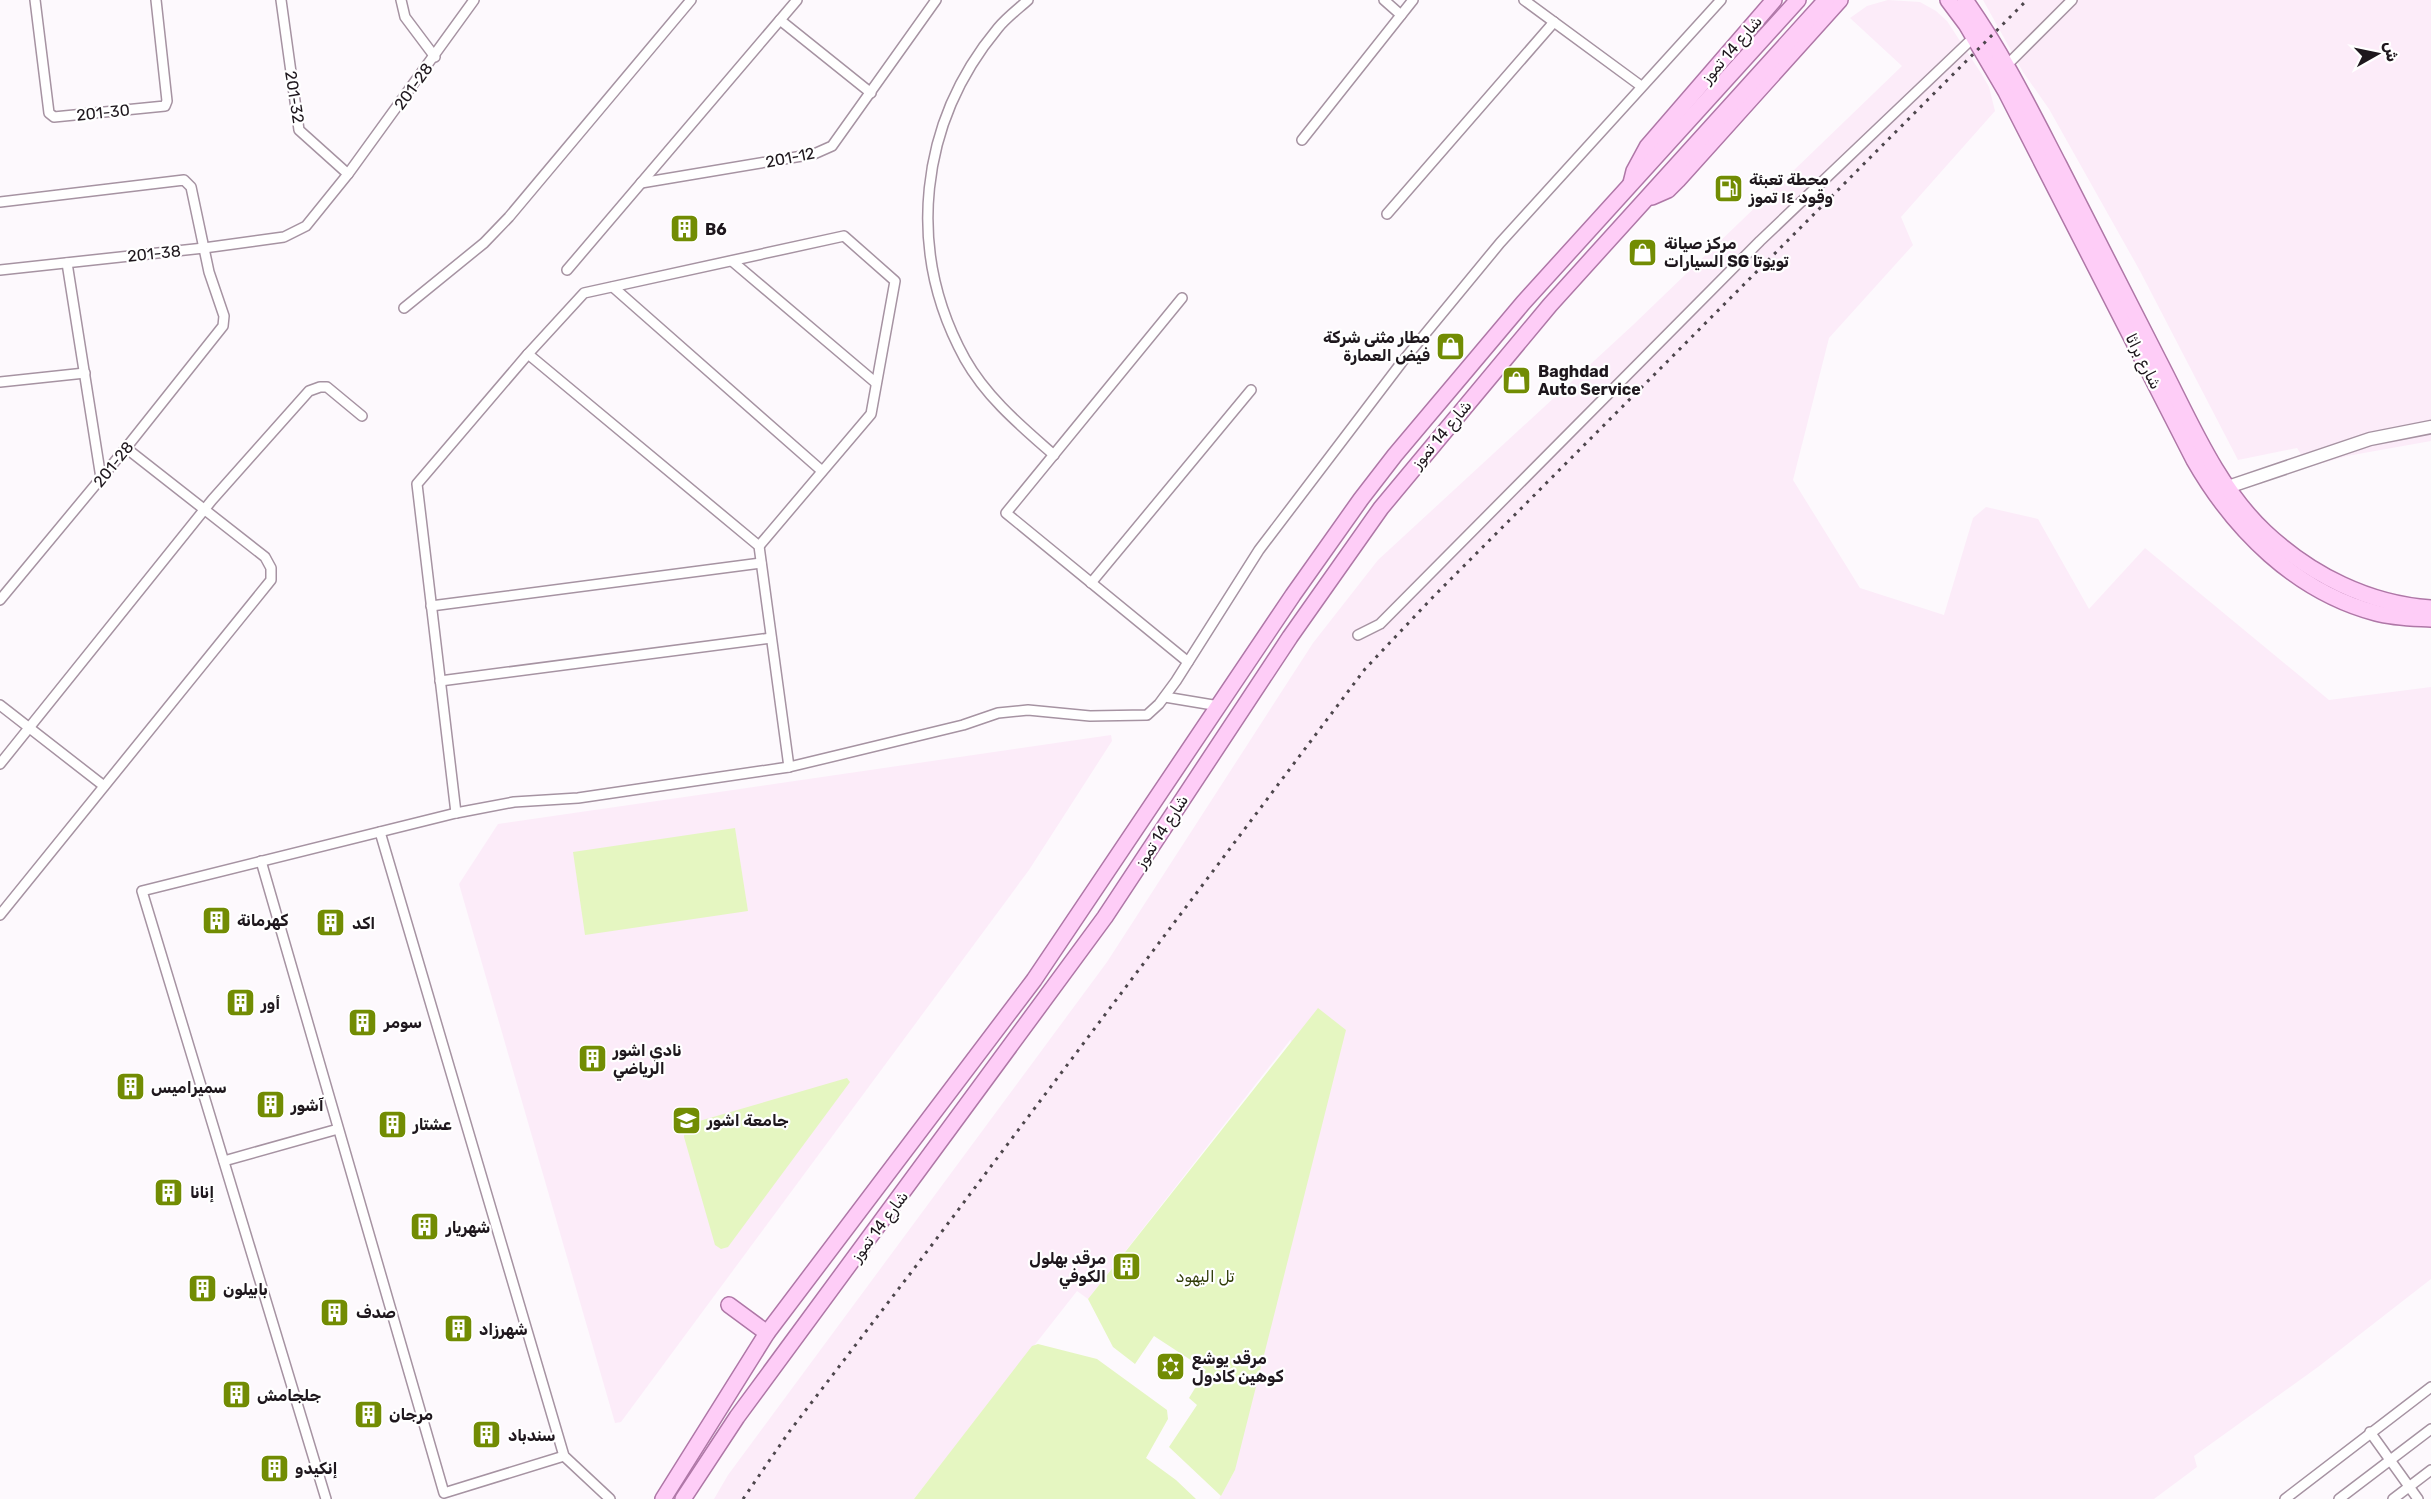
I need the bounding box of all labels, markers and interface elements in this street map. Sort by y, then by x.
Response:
street label: شارع 14 تموز [1696,12,1767,89]
north arrow [2347,24,2407,84]
text: ش [2380,40,2402,63]
street label: 201-28 [390,59,437,113]
street label: 201-32 [281,70,308,125]
street label: 201-30 [75,100,131,125]
street label: 201-12 [764,143,816,172]
place label: محطة تعبئة وقود ١٤ تموز [1748,170,1833,207]
fuel station icon: محطة تعبئة وقود ١٤ تموز [1712,172,1744,204]
building icon: B6 [668,213,700,245]
place label: B6 [705,220,727,239]
place label: مركز صيانة السيارات SG تويوتا [1664,234,1789,271]
shop icon: مركز صيانة السيارات SG تويوتا [1627,236,1659,268]
street label: 201-38 [126,241,182,266]
place label: مطار مثنى شركة فيض العمارة [1323,328,1430,365]
shop icon: مطار مثنى شركة فيض العمارة [1435,330,1467,362]
street label: شارع براثا [2120,330,2166,393]
place label: Baghdad Auto Service [1538,362,1641,399]
shop icon: Baghdad Auto Service [1501,364,1533,396]
street label: شارع 14 تموز [1407,396,1477,474]
street label: 201-28 [89,438,137,491]
street label: شارع 14 تموز [1130,791,1194,873]
building icon: كهرمانة [200,904,232,936]
building icon: اكد [315,907,347,939]
place label: كهرمانة [237,911,289,930]
place label: اكد [352,914,375,933]
building icon: أور [224,987,256,1019]
place label: أور [260,994,280,1013]
building icon: سومر [347,1006,379,1038]
place label: سومر [383,1013,422,1032]
place label: نادي اشور الرياضي [612,1041,681,1081]
building icon: نادي اشور الرياضي [576,1043,608,1075]
building icon: سميراميس [114,1071,146,1103]
place label: سميراميس [151,1078,227,1097]
building icon: آشور [254,1089,286,1121]
place label: آشور [290,1096,324,1115]
school or university icon: جامعة اشور [670,1104,702,1136]
building icon: عشتار [376,1108,408,1140]
place label: جامعة اشور [706,1111,789,1130]
place label: عشتار [412,1115,452,1134]
building icon: إنانا [153,1176,185,1208]
place label: إنانا [190,1183,214,1203]
street label: شارع 14 تموز [846,1187,914,1267]
building icon: شهريار [409,1211,441,1243]
place label: شهريار [445,1218,490,1237]
place label: مرقد بهلول الكوفي [1029,1249,1106,1289]
building icon: مرقد بهلول الكوفي [1111,1251,1143,1283]
park label: تل اليهود [1175,1267,1235,1287]
building icon: بابيلون [186,1273,218,1305]
place label: بابيلون [223,1280,268,1299]
building icon: صدف [319,1296,351,1328]
place label: صدف [356,1303,396,1322]
building icon: شهرزاد [442,1313,474,1345]
place label: شهرزاد [479,1320,528,1339]
place label: مرقد يوشع كوهين كادول [1192,1349,1284,1386]
synagogue icon: مرقد يوشع كوهين كادول [1155,1351,1187,1383]
building icon: جلجامش [220,1379,252,1411]
place label: جلجامش [257,1386,322,1405]
building icon: مرجان [352,1398,384,1430]
place label: مرجان [389,1405,433,1424]
building icon: سندباد [471,1419,503,1451]
place label: سندباد [508,1426,556,1445]
building icon: إنكيدو [258,1452,290,1484]
place label: إنكيدو [295,1459,337,1479]

